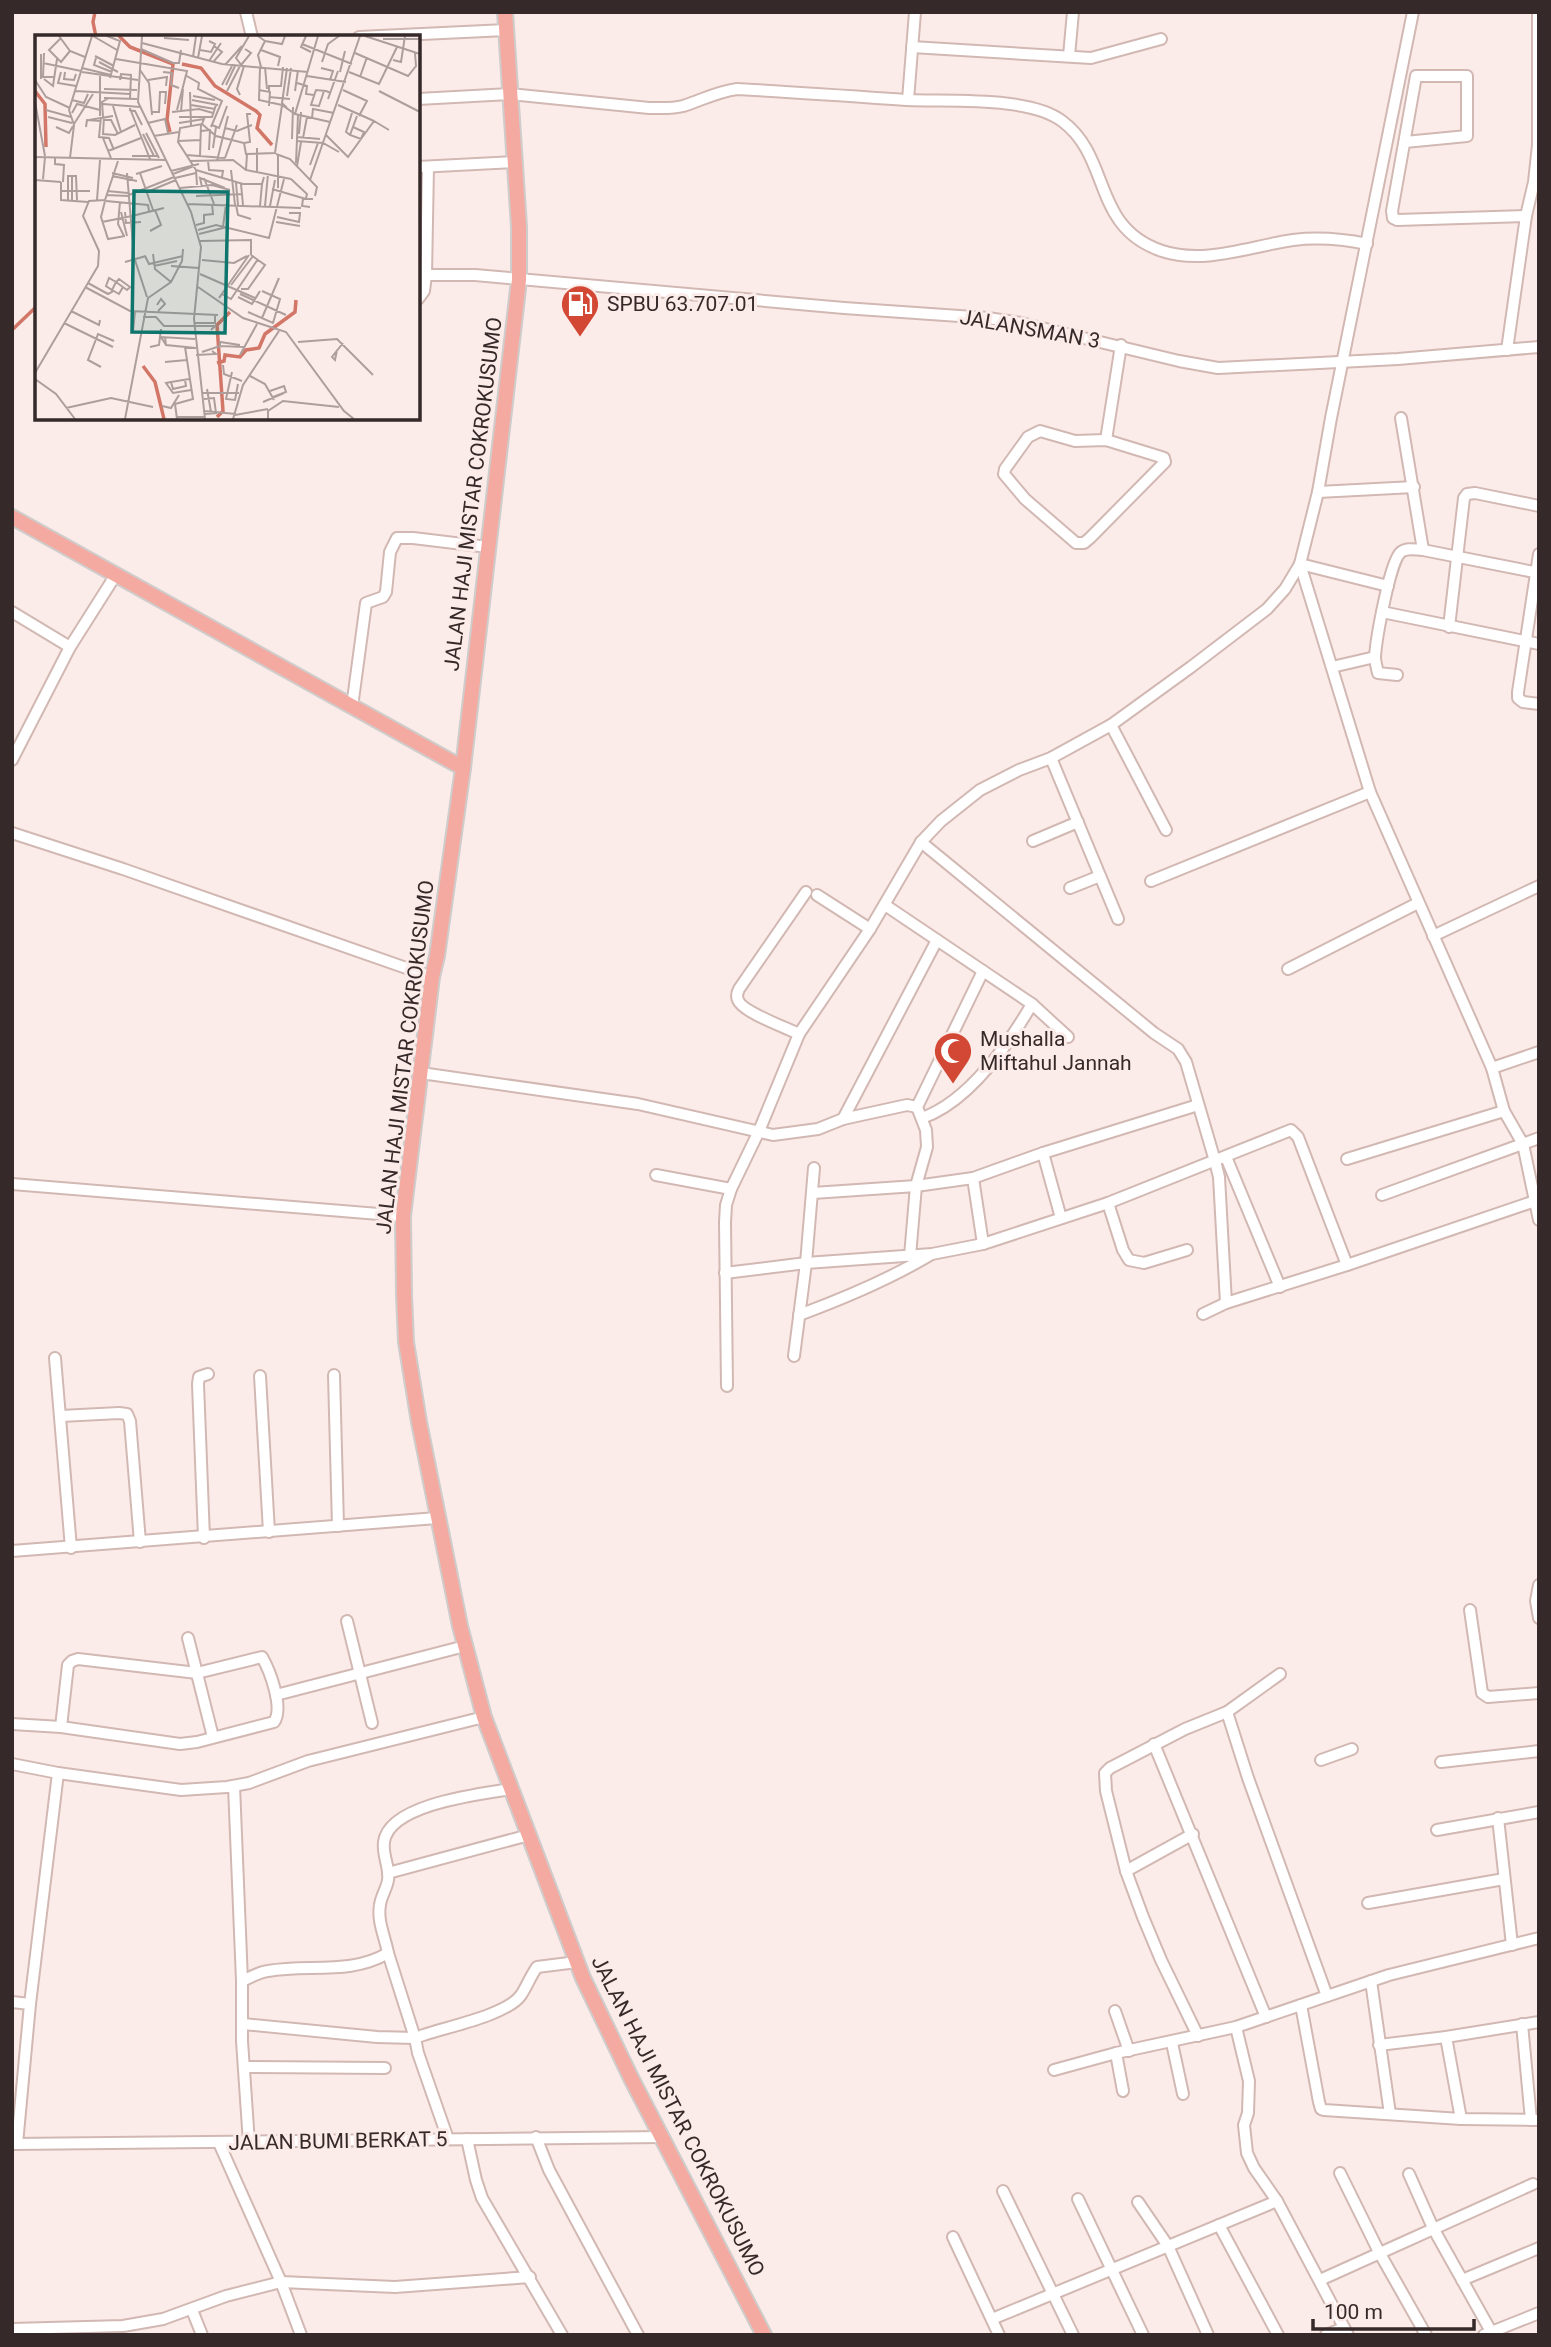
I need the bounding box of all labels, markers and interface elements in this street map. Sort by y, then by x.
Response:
inset map [35,35,420,420]
fuel station icon: SPBU 63.707.01 [559,283,601,338]
place label: SPBU 63.707.01 [607,292,758,316]
street label: JALANSMAN 3 [958,305,1102,353]
street label: JALAN HAJI MISTAR COKROKUSUMO [439,316,507,672]
street label: JALAN HAJI MISTAR COKROKUSUMO [371,879,439,1235]
place label: Mushalla Miftahul Jannah [980,1027,1132,1075]
mosque icon: Mushalla Miftahul Jannah [932,1030,974,1085]
street label: JALAN HAJI MISTAR COKROKUSUMO [586,1952,770,2280]
street label: JALAN BUMI BERKAT 5 [228,2127,448,2155]
scale bar [1313,2288,1474,2332]
text: 100 m [1324,2300,1383,2324]

